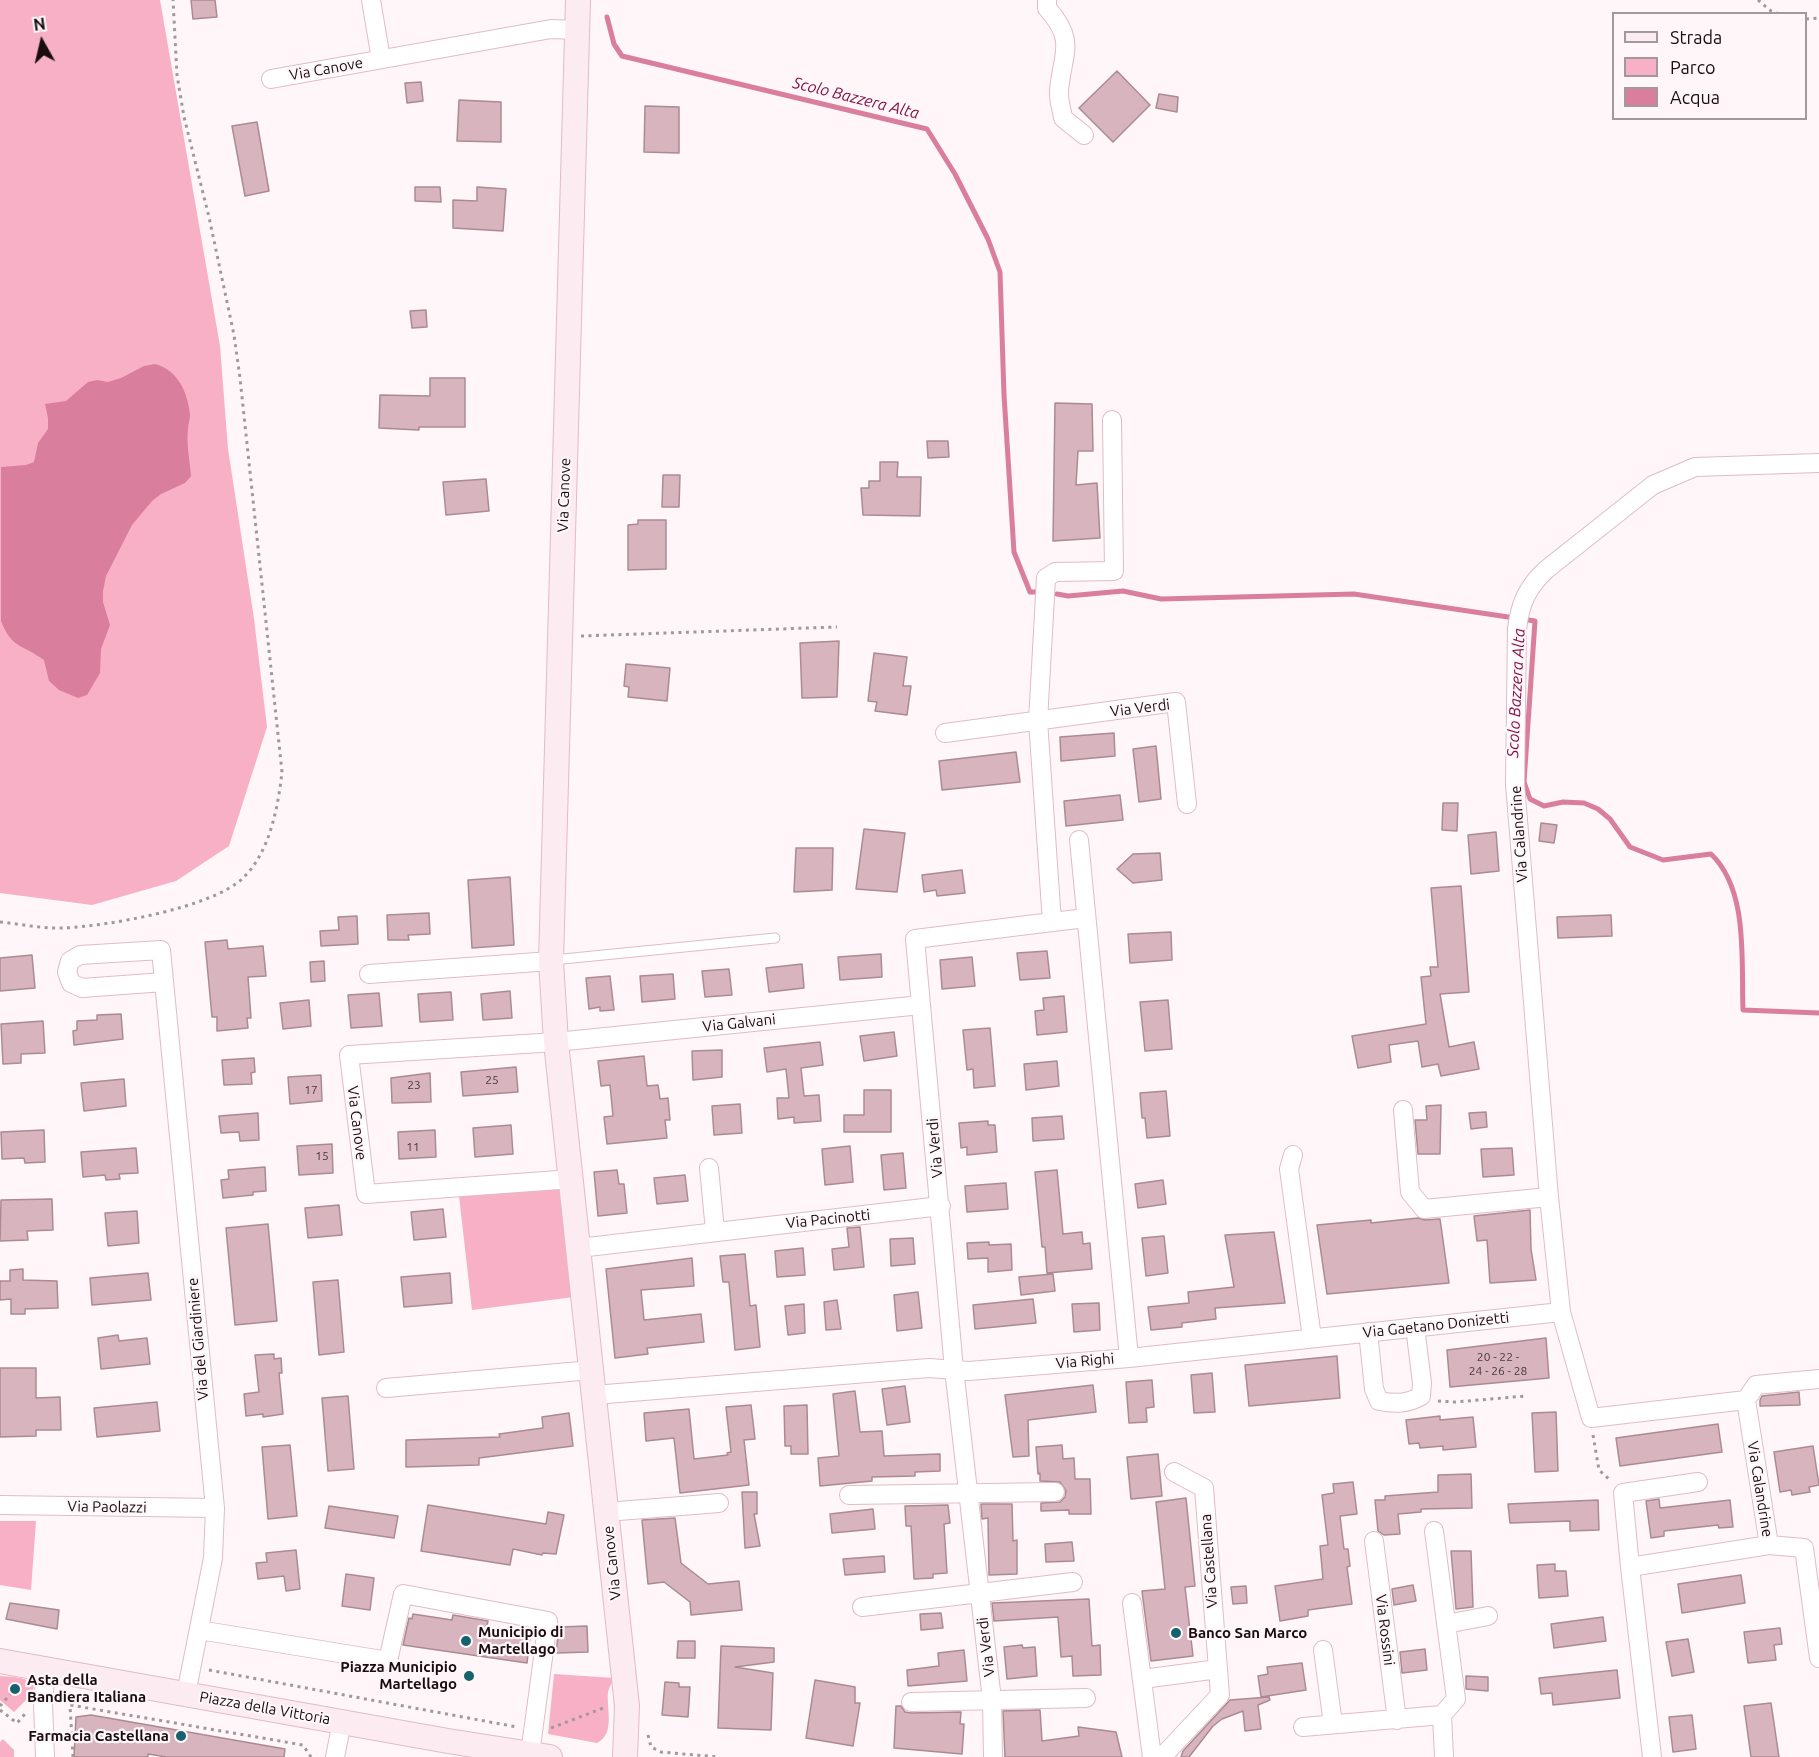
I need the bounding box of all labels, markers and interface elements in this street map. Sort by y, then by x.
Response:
north arrow [12,12,72,72]
legend [1612,12,1807,120]
text: N [32,14,47,34]
text: Strada [1670,27,1722,47]
street label: Via Canove [288,54,364,84]
text: Parco [1670,57,1716,77]
water label: Scolo Bazzera Alta [791,73,921,123]
text: Acqua [1670,87,1720,107]
street label: Via Canove [554,457,574,533]
water label: Scolo Bazzera Alta [1503,628,1529,758]
street label: Via Verdi [1109,695,1171,721]
street label: Via Calandrine [1507,785,1531,883]
street label: Via Galvani [701,1010,777,1036]
house number: 25 [485,1073,499,1087]
house number: 23 [407,1078,421,1092]
house number: 17 [304,1083,318,1097]
street label: Via Canove [344,1085,370,1161]
street label: Via Verdi [923,1117,947,1179]
house number: 11 [406,1140,420,1154]
house number: 15 [315,1149,329,1163]
street label: Via Pacinotti [785,1206,871,1232]
street label: Via del Giardiniere [184,1277,212,1401]
street label: Via Gaetano Donizetti [1362,1308,1510,1342]
street label: Via Righi [1055,1349,1115,1373]
house number: 20 - 22 - 24 - 26 - 28 [1469,1350,1527,1378]
street label: Via Calandrine [1744,1440,1776,1538]
street label: Via Paolazzi [67,1497,147,1517]
street label: Via Castellana [1197,1513,1221,1609]
street label: Via Canove [599,1525,625,1601]
street label: Via Rossini [1372,1593,1398,1667]
street label: Via Verdi [973,1616,999,1678]
place label: Municipio di Martellago [478,1623,563,1658]
place label: Banco San Marco [1188,1624,1307,1642]
marker: Banco San Marco [1169,1626,1183,1640]
marker: Municipio di Martellago [459,1634,473,1648]
place label: Piazza Municipio Martellago [340,1658,457,1693]
marker: Piazza Municipio Martellago [462,1669,476,1683]
place label: Asta della Bandiera Italiana [27,1671,146,1706]
marker: Asta della Bandiera Italiana [8,1682,22,1696]
street label: Piazza della Vittoria [198,1688,332,1728]
place label: Farmacia Castellana [28,1727,169,1745]
marker: Farmacia Castellana [174,1729,188,1743]

